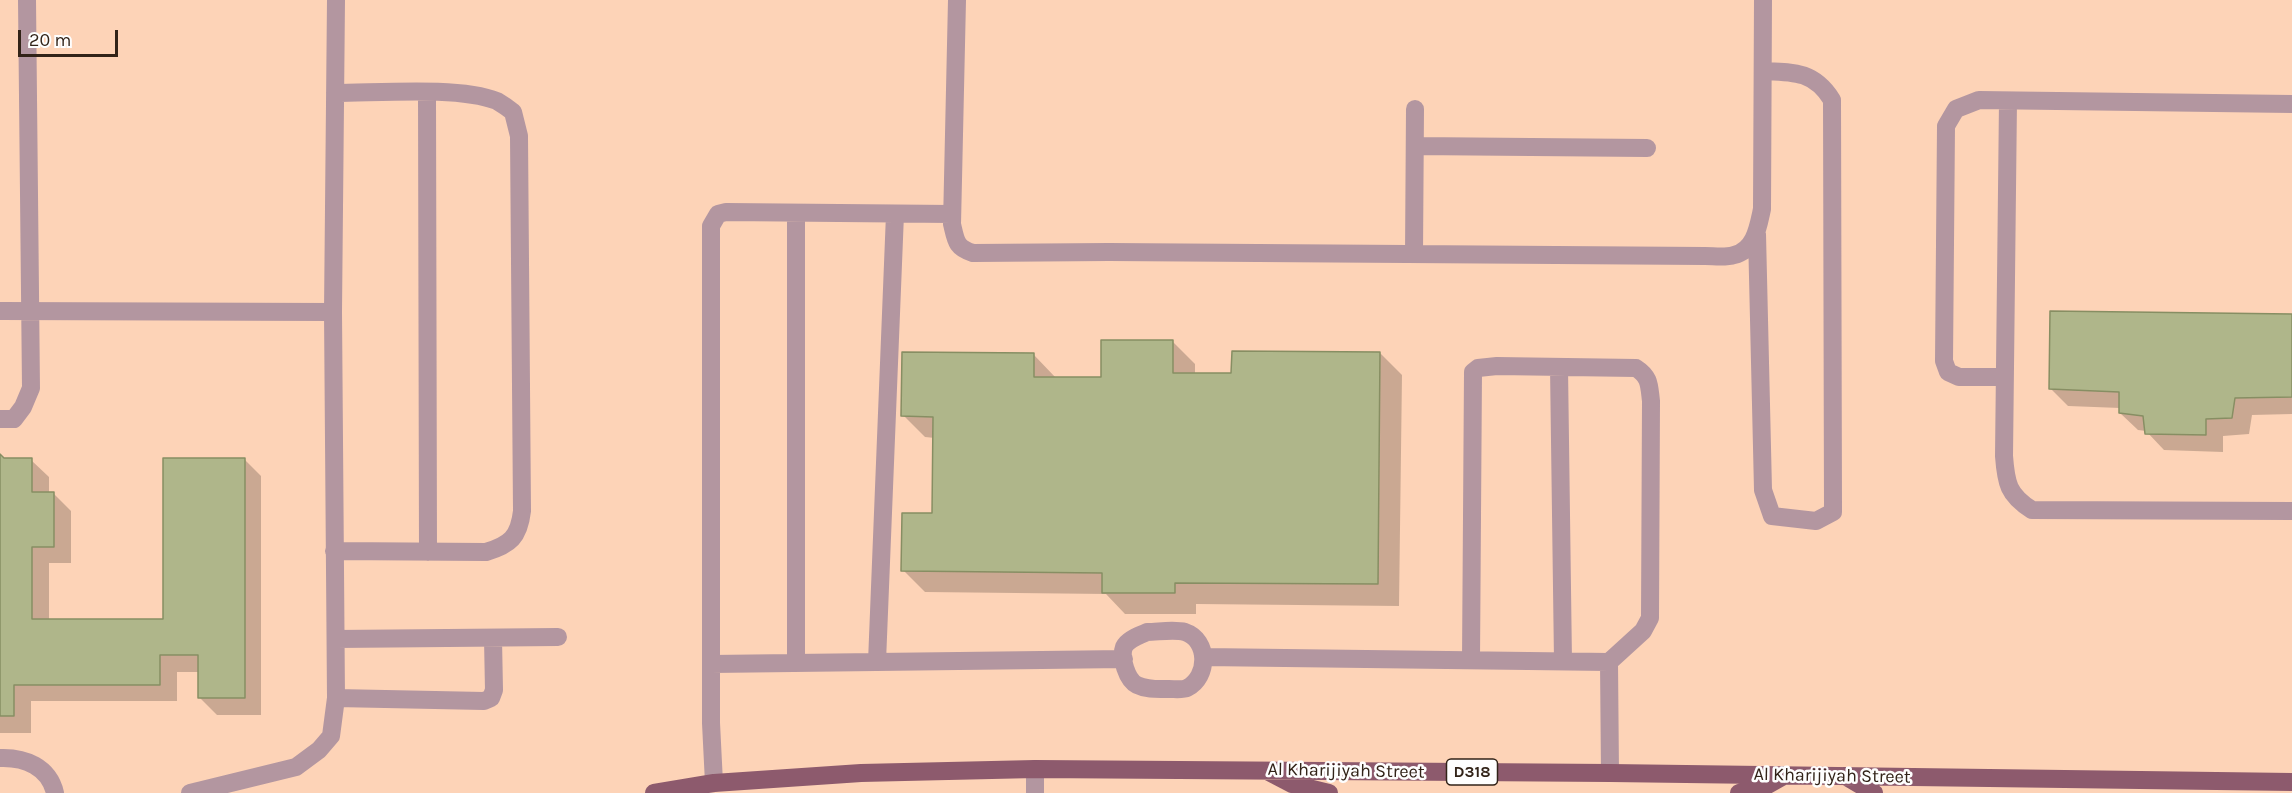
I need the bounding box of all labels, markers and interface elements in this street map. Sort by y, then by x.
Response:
scale bar [21,18,122,56]
text: 20 m [29,29,71,51]
street label: Al Kharijiyah Street [1267,759,1425,783]
road number: D318 [1446,759,1498,785]
street label: Al Kharijiyah Street [1753,764,1911,788]

